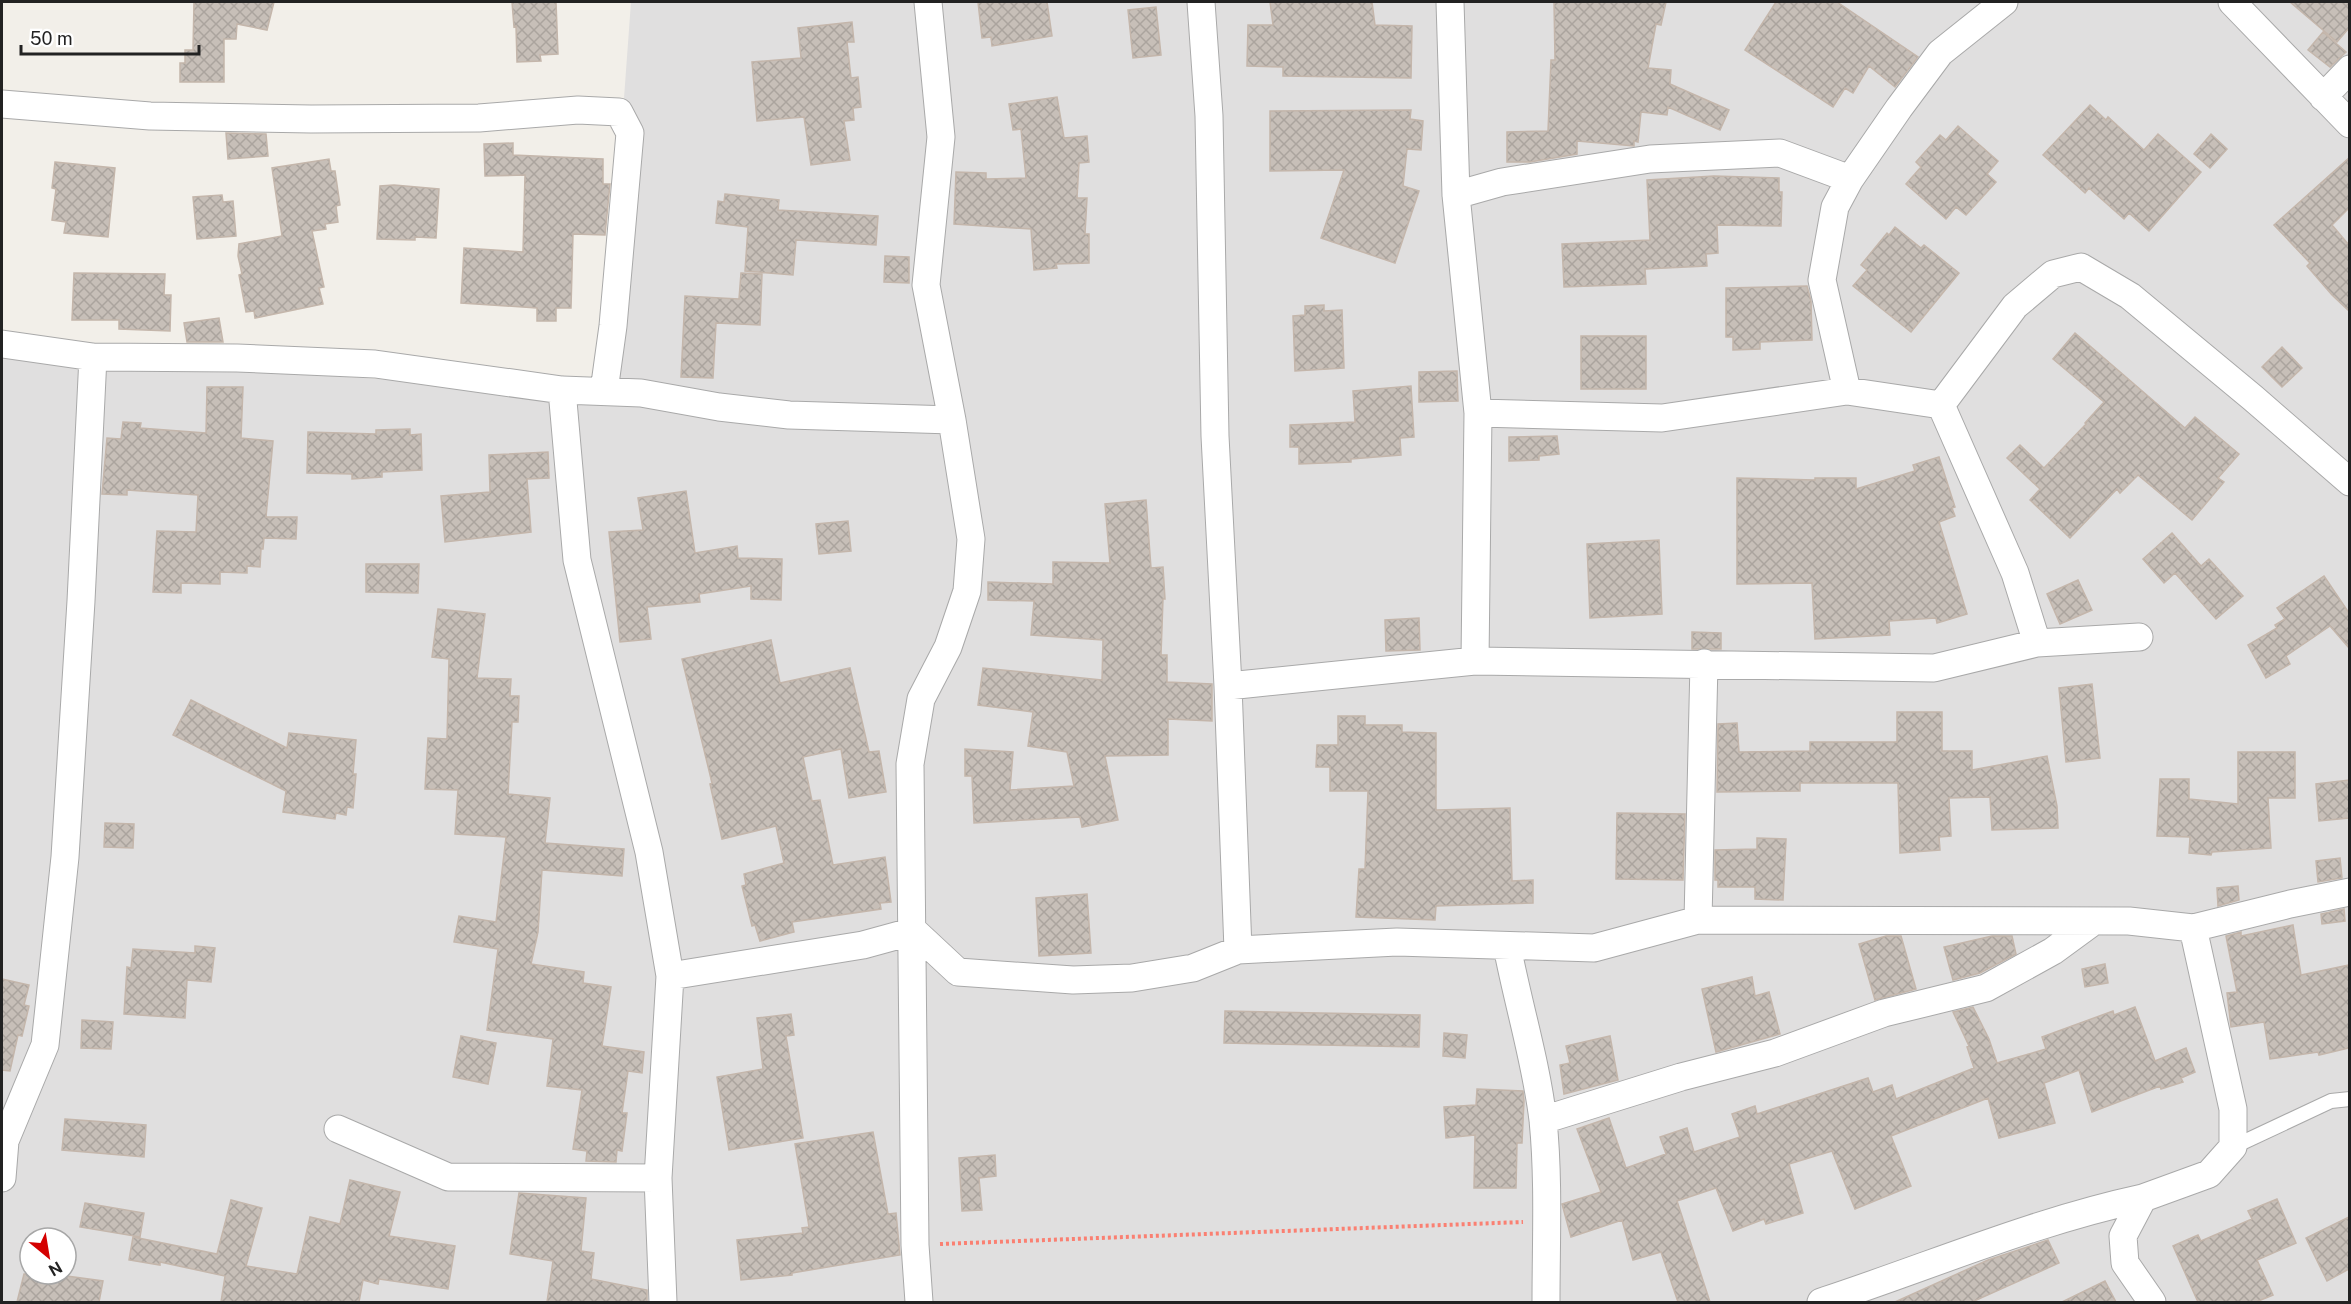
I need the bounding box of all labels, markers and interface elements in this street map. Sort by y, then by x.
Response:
scale bar [21,18,200,56]
text: 50 m [30,28,73,49]
north arrow [18,1226,78,1286]
text: N [45,1257,65,1280]

